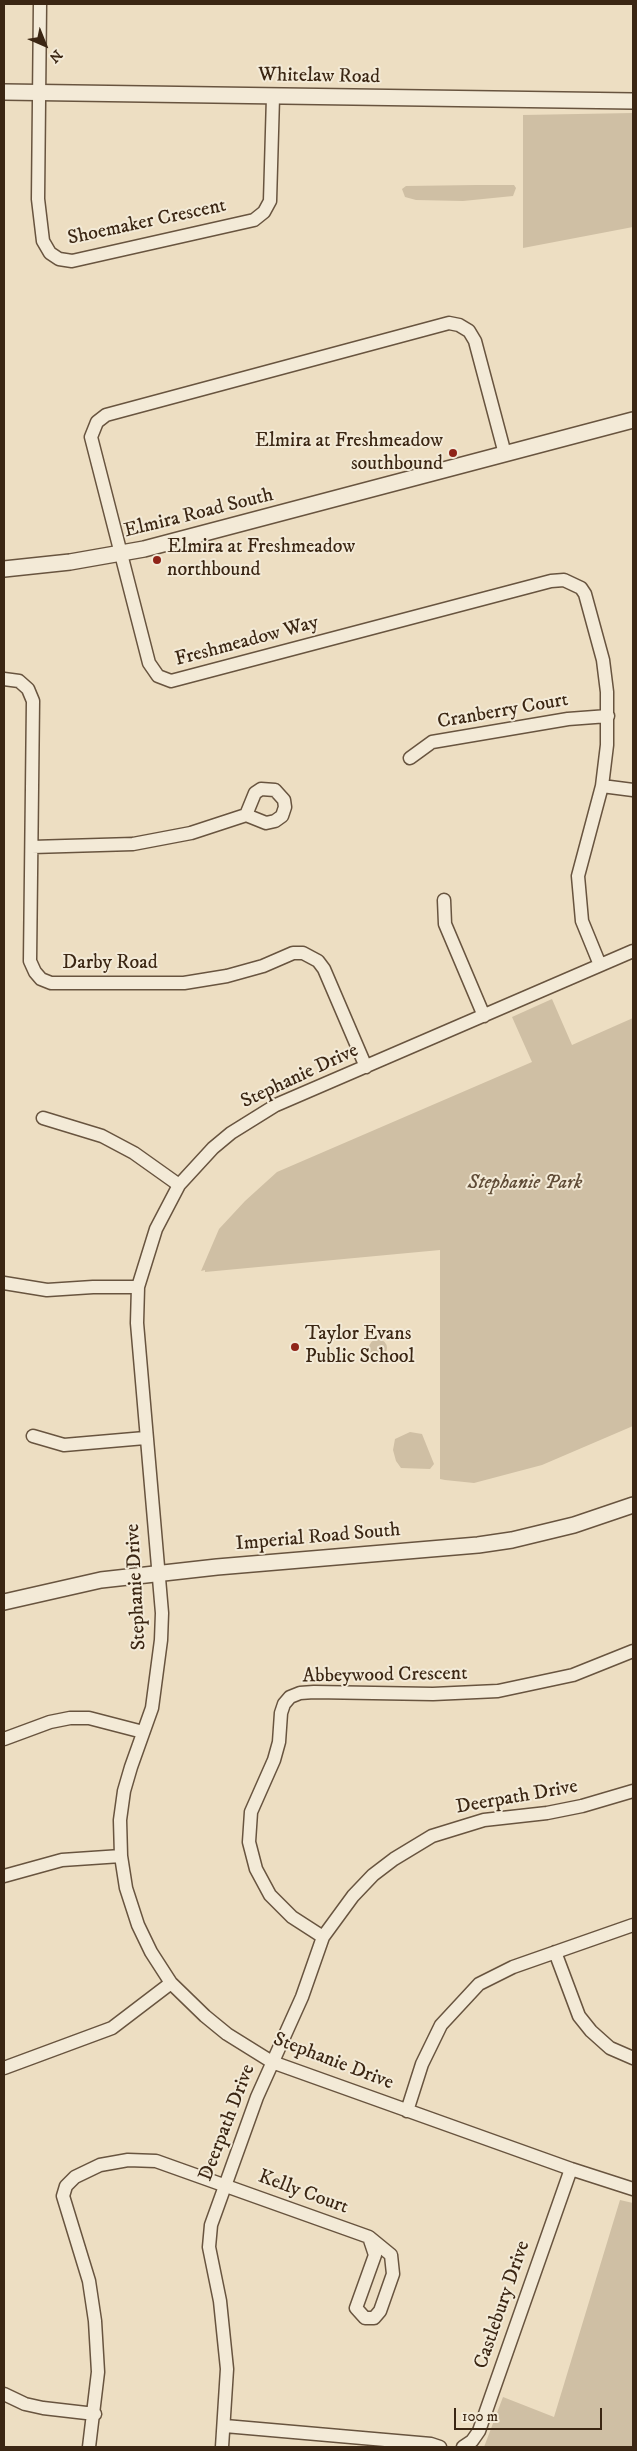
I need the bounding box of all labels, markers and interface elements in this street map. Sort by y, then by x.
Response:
north arrow [20,20,70,70]
text: N [45,45,66,66]
street label: Whitelaw Road [258,64,380,90]
street label: Shoemaker Crescent [66,194,228,252]
place label: Elmira at Freshmeadow southbound [255,430,443,477]
marker: Elmira at Freshmeadow southbound [447,447,459,459]
street label: Elmira Road South [122,484,276,544]
place label: Elmira at Freshmeadow northbound [167,536,355,583]
marker: Elmira at Freshmeadow northbound [151,554,163,566]
street label: Freshmeadow Way [173,611,321,673]
street label: Cranberry Court [436,689,570,735]
street label: Darby Road [62,952,158,976]
street label: Stephanie Drive [237,1039,363,1115]
park label: Stephanie Park [468,1172,582,1196]
place label: Taylor Evans Public School [305,1323,415,1370]
marker: Taylor Evans Public School [289,1341,301,1353]
street label: Imperial Road South [235,1519,401,1557]
street label: Stephanie Drive [122,1523,152,1651]
street label: Abbeywood Crescent [302,1663,468,1689]
street label: Deerpath Drive [454,1775,580,1821]
street label: Stephanie Drive [270,2028,396,2096]
street label: Deerpath Drive [195,2061,261,2185]
street label: Kelly Court [255,2166,351,2220]
street label: Castlebury Drive [470,2238,536,2372]
scale bar [457,2398,604,2430]
text: 100 m [462,2407,498,2426]

